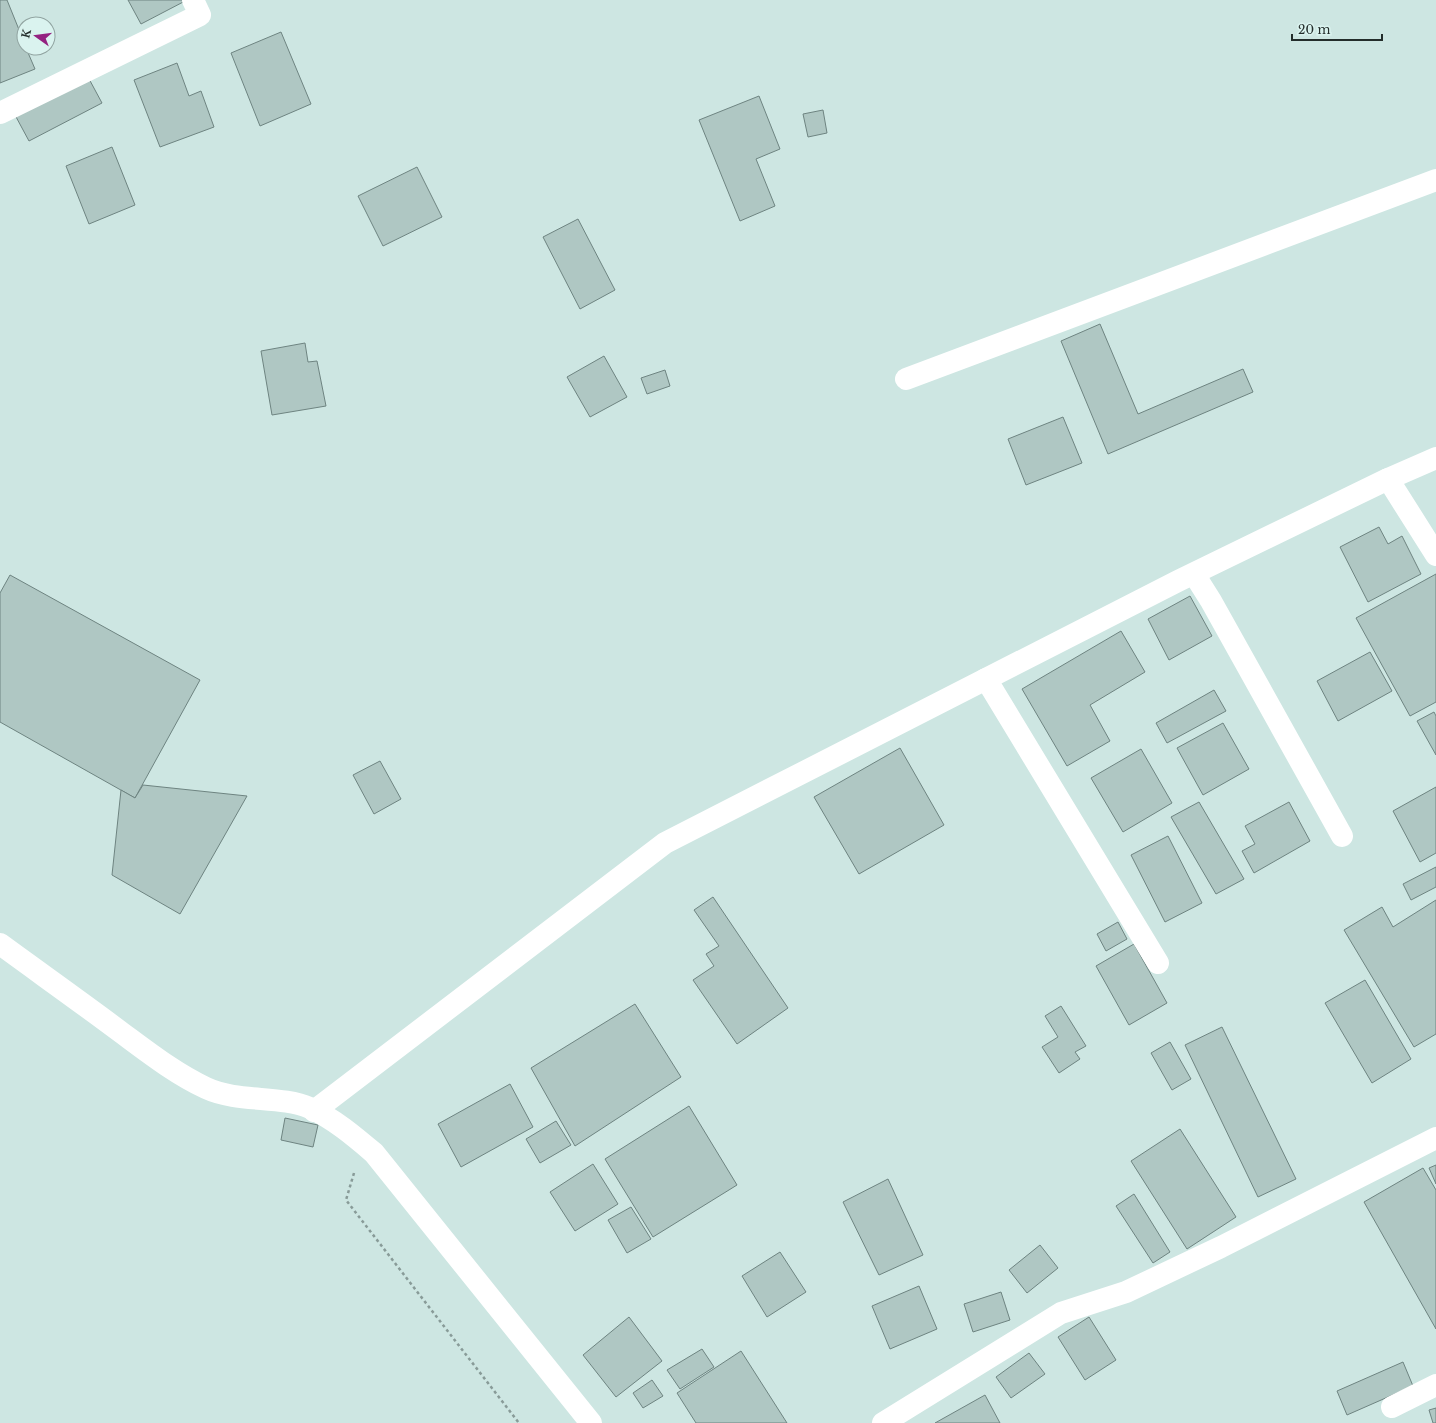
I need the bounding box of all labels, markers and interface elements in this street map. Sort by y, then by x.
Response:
north arrow [16,16,56,56]
scale bar [1292,16,1382,42]
text: 20 m [1298,22,1330,37]
text: K [18,27,34,40]

